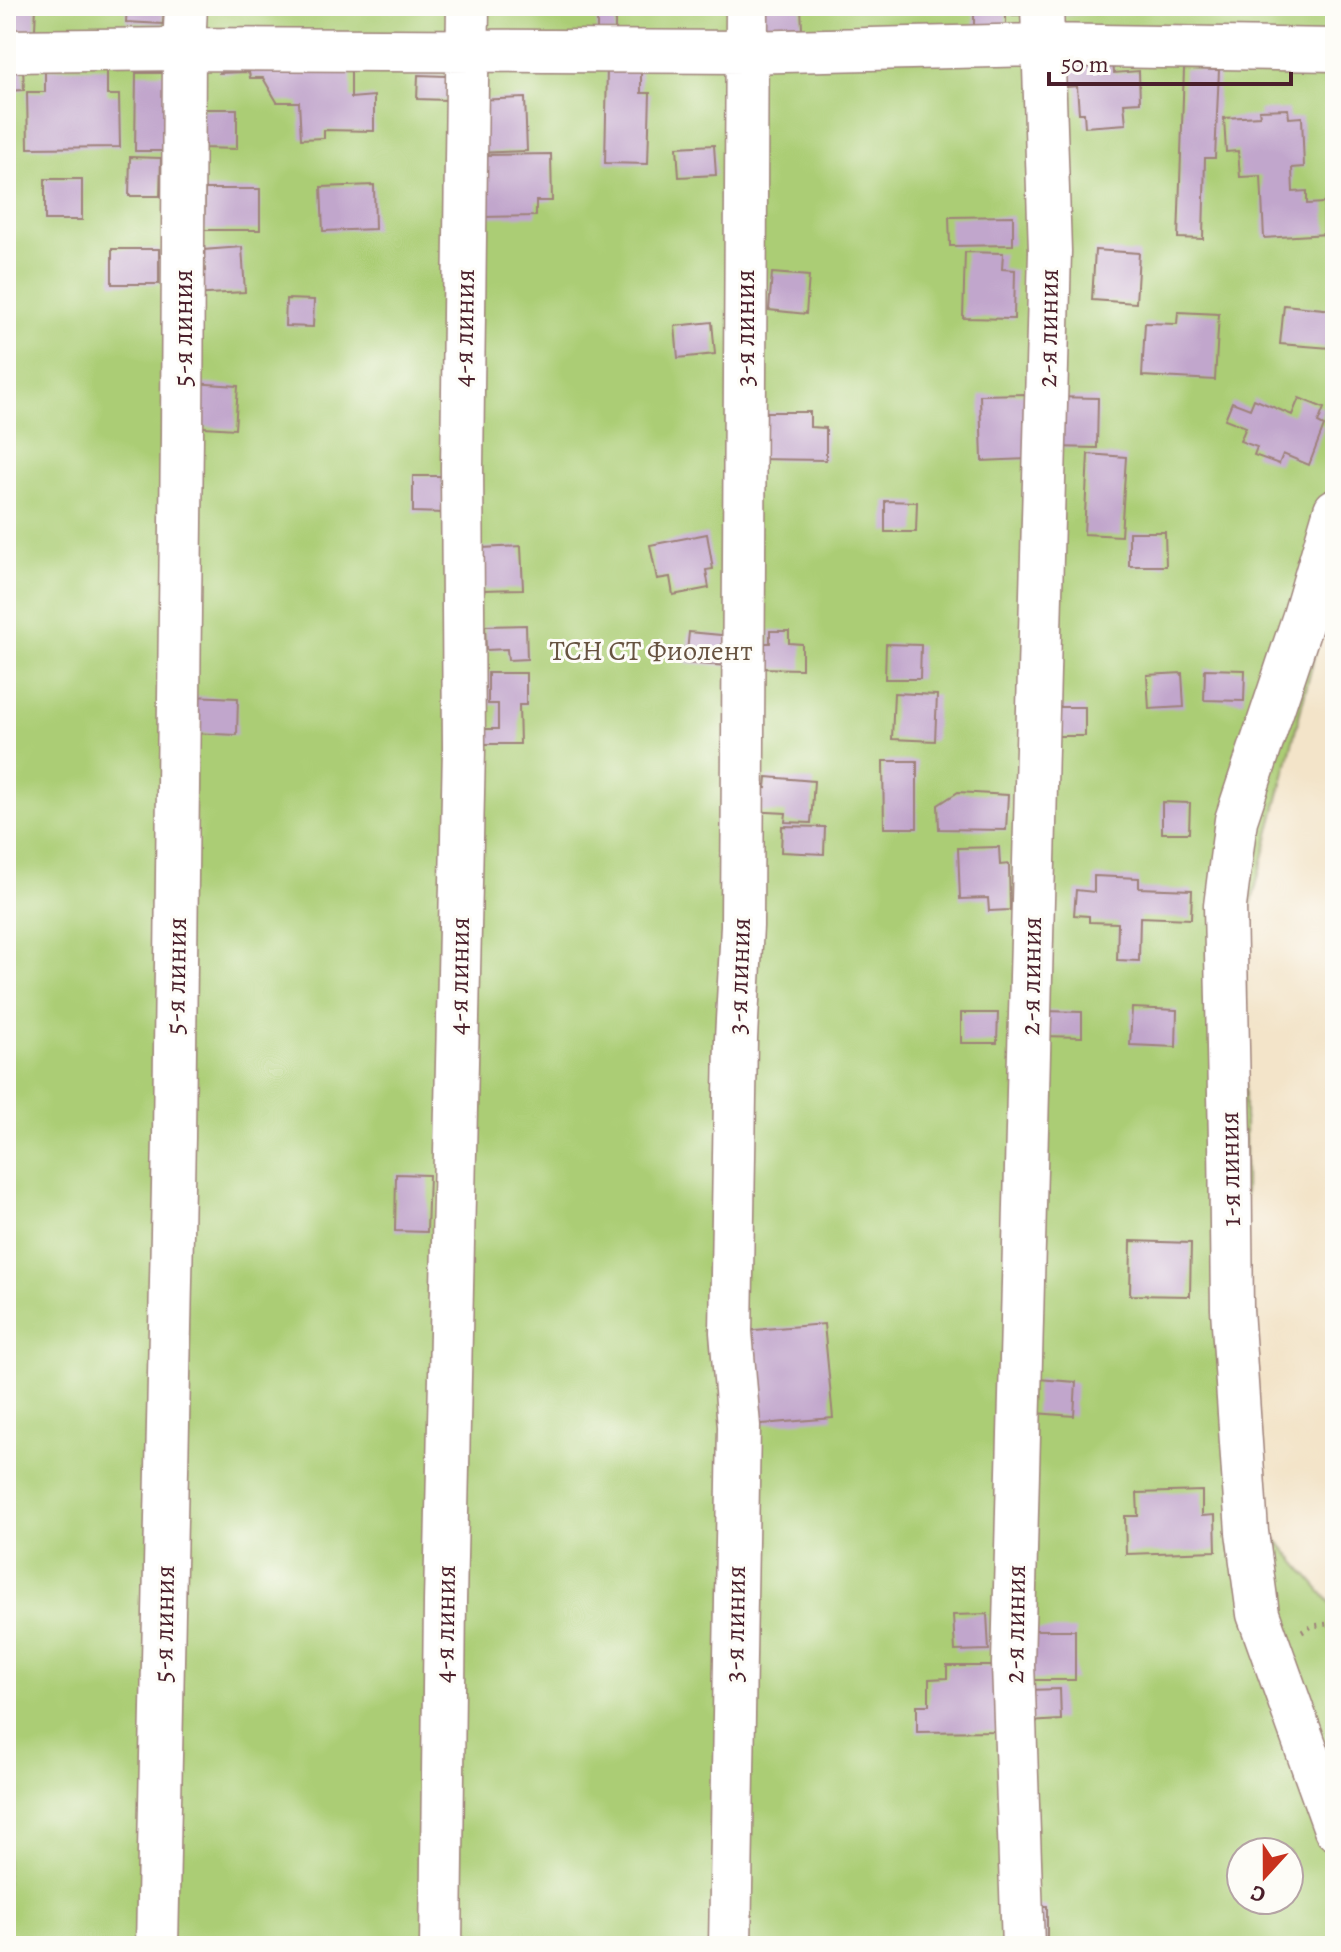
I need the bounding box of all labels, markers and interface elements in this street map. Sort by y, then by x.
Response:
scale bar [1049,36,1291,86]
text: 50 m [1061,48,1109,80]
street label: 4-я линия [444,268,484,388]
street label: 2-я линия [1028,268,1068,388]
street label: 5-я линия [164,269,202,387]
street label: 3-я линия [726,269,764,387]
park label: ТСН СТ Фиолент [549,632,753,670]
street label: 4-я линия [439,916,479,1036]
street label: 2-я линия [1011,916,1051,1036]
street label: 5-я линия [156,917,196,1035]
street label: 3-я линия [718,917,760,1035]
street label: 1-я линия [1210,1111,1250,1227]
street label: 4-я линия [425,1564,465,1684]
street label: 2-я линия [995,1564,1035,1684]
street label: 5-я линия [144,1565,184,1683]
street label: 3-я линия [715,1565,755,1683]
north arrow [1225,1836,1305,1916]
text: С [1246,1877,1270,1910]

